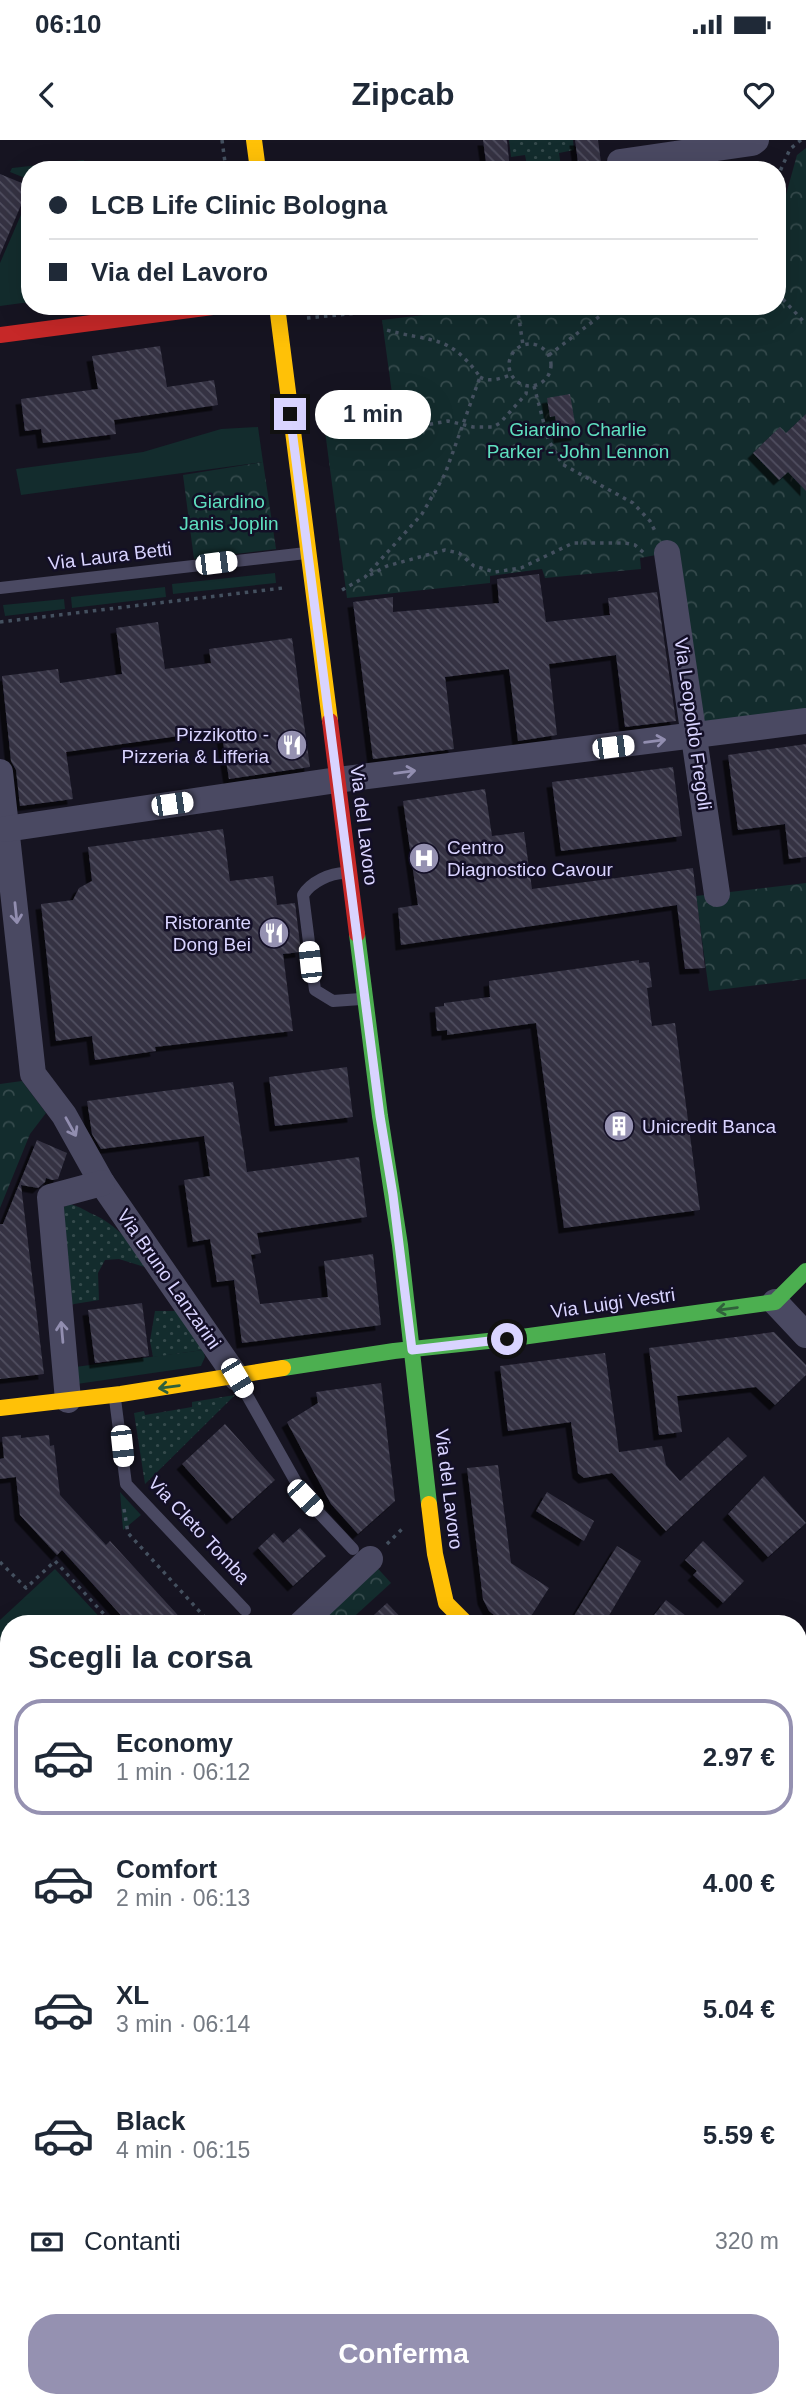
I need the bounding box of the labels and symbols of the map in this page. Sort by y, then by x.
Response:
callout: 1 min [314,390,430,438]
route end [274,398,306,430]
park label: Giardino Charlie Parker - John Lennon [487,419,669,462]
park label: Giardino Janis Joplin [179,491,279,534]
street label: Via Laura Betti [47,538,173,574]
car [194,550,239,576]
street label: Via Leopoldo Fregoli [670,636,716,812]
place label: Pizzikotto - Pizzeria & Lifferia [122,724,269,767]
restaurant icon: Pizzikotto - Pizzeria & Lifferia [275,728,309,762]
car [591,734,636,760]
one-way arrow [643,735,666,748]
street label: Via del Lavoro [346,764,382,886]
one-way arrow [393,765,416,778]
car [150,791,195,817]
place label: Centro Diagnostico Cavour [447,837,613,880]
hospital icon: Centro Diagnostico Cavour [407,841,441,875]
one-way arrow [9,901,22,924]
place label: Ristorante Dong Bei [164,912,251,955]
restaurant icon: Ristorante Dong Bei [257,916,291,950]
car [298,940,323,984]
building icon: Unicredit Banca [602,1109,636,1143]
place label: Unicredit Banca [642,1116,777,1137]
one-way arrow [64,1117,78,1137]
street label: Via Bruno Lanzarini [113,1205,225,1353]
street label: Via Luigi Vestri [549,1284,677,1322]
one-way arrow [716,1303,739,1316]
one-way arrow [55,1322,68,1344]
route start [491,1323,523,1355]
car [218,1355,257,1401]
one-way arrow [158,1381,181,1394]
car [110,1424,135,1468]
street label: Via del Lavoro [431,1428,467,1550]
street label: Via Cleto Tomba [144,1472,254,1588]
car [283,1475,328,1521]

